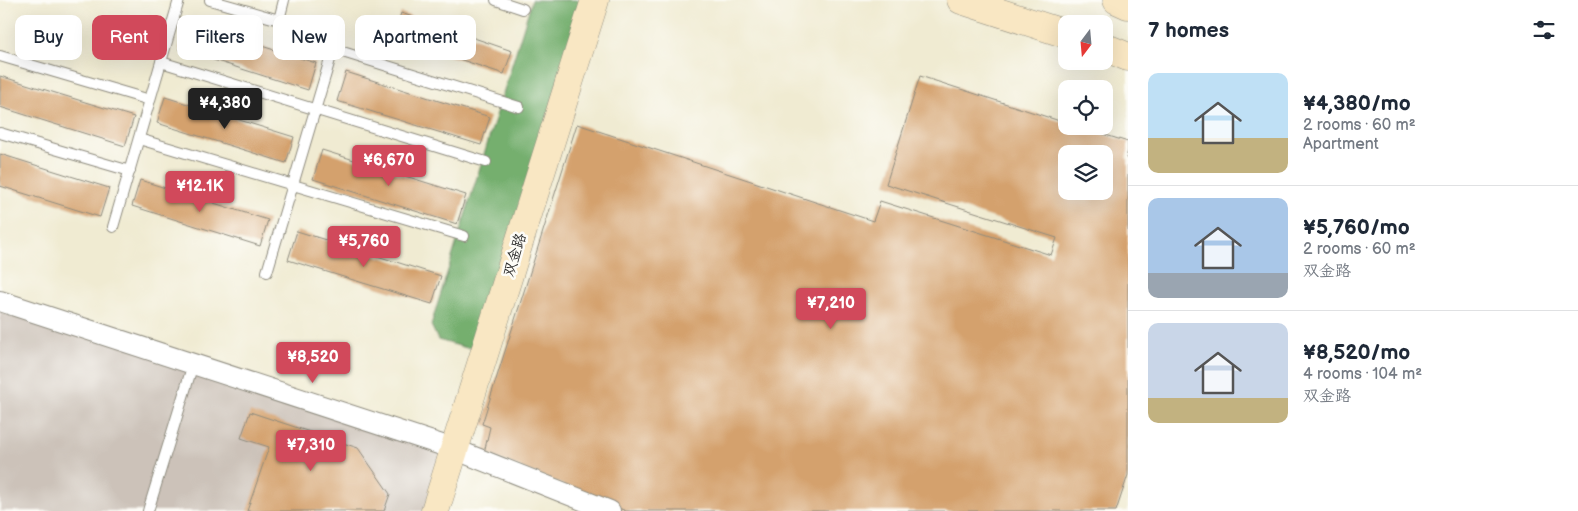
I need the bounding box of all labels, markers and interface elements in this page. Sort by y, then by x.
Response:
chip: Buy [15,15,82,60]
chip: Rent [92,15,167,60]
chip: Filters [177,15,263,60]
chip: New [273,15,345,60]
chip: Apartment [355,15,476,60]
north arrow [1058,15,1112,70]
map controls [1058,15,1113,200]
icon: filters [1530,16,1558,44]
text: 7 homes [1148,18,1229,43]
button: locate [1058,80,1113,135]
pin: ¥4,380 [184,88,266,130]
text: ¥4,380/mo [1303,91,1411,116]
icon: home [1188,93,1248,153]
text: ¥4,380 [199,94,251,113]
text: 2 rooms · 60 m² [1303,116,1416,135]
text: Apartment [1303,135,1379,154]
pin: ¥6,670 [348,144,430,187]
button: layers [1058,145,1113,200]
text: ¥6,670 [363,151,415,170]
pin: ¥12.1K [159,170,241,213]
text: ¥12.1K [176,177,224,196]
text: ¥5,760/mo [1303,215,1410,240]
icon: home [1188,218,1248,278]
pin: ¥5,760 [323,226,405,268]
street label: 双金路 [499,231,531,279]
text: ¥5,760 [339,232,390,251]
text: 2 rooms · 60 m² [1303,240,1416,259]
text: 双金路 [1303,262,1351,281]
pin: ¥7,210 [790,288,872,330]
text: ¥7,210 [807,294,855,313]
text: ¥8,520/mo [1303,340,1410,365]
pin: ¥8,520 [272,342,354,384]
icon: home [1188,343,1248,403]
text: ¥8,520 [287,348,339,367]
text: 4 rooms · 104 m² [1303,365,1422,384]
text: 双金路 [1303,387,1351,406]
pin: ¥7,310 [270,430,352,472]
text: ¥7,310 [287,436,335,455]

